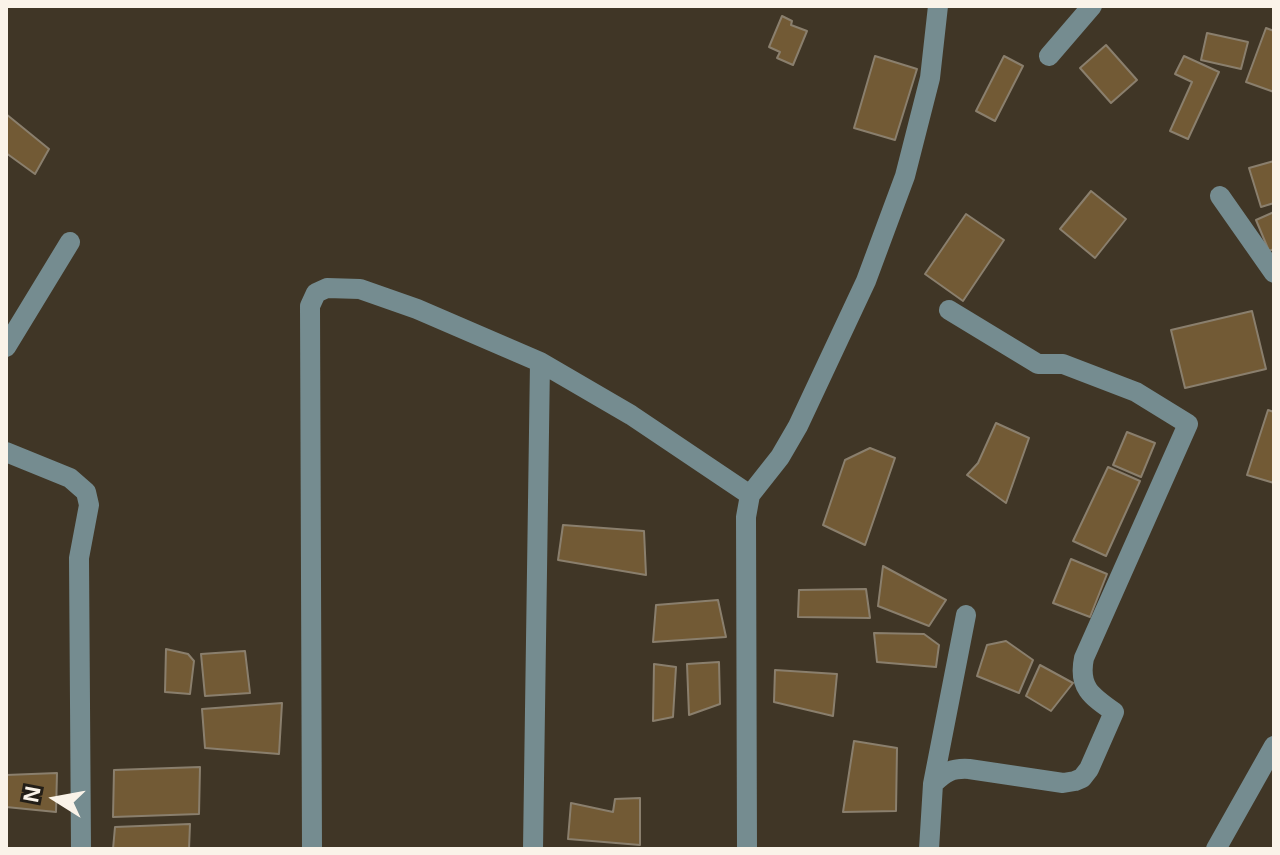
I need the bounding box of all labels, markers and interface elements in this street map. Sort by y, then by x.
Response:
north arrow [16,759,96,839]
text: N [18,784,46,805]

